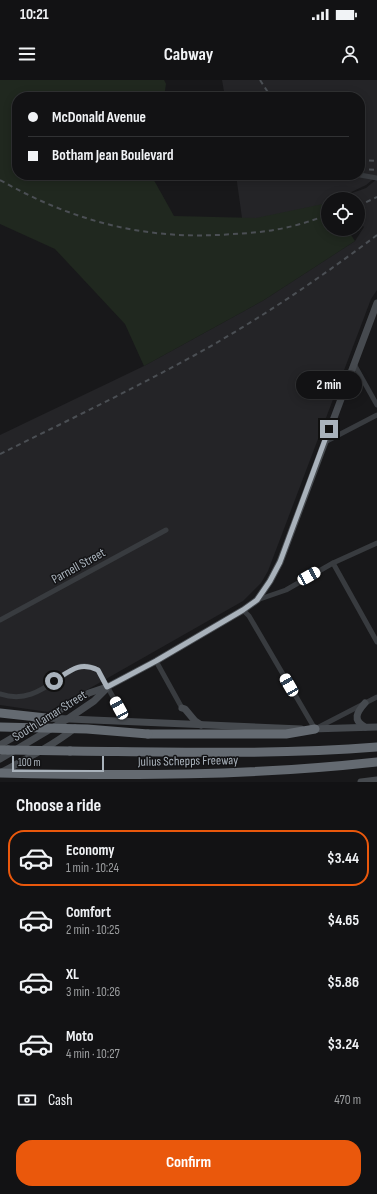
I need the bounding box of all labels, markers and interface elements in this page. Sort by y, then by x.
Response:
text: 10:21 [20,5,49,24]
icon: menu [16,43,38,65]
icon: person [339,43,361,65]
text: Cabway [164,44,213,65]
text: McDonald Avenue [52,108,146,127]
text: Botham Jean Boulevard [52,146,173,165]
map controls [321,192,365,236]
button: locate [321,192,365,236]
callout: 2 min [296,371,362,399]
text: 2 min [317,377,341,393]
route end [320,420,338,438]
street label: Parnell Street [49,545,108,587]
car [296,565,322,587]
route start [45,672,63,690]
car [278,672,300,698]
street label: South Lamar Street [10,687,90,745]
car [108,695,130,721]
street label: Julius Schepps Freeway [137,752,238,770]
scale bar [12,754,104,773]
text: 100 m [18,756,40,769]
text: Choose a ride [16,795,101,816]
icon: car [18,840,54,876]
text: Economy [66,841,115,860]
text: $3.44 [327,849,359,868]
text: 1 min · 10:24 [66,860,119,876]
icon: car [18,902,54,938]
text: Comfort [66,903,111,922]
text: $4.65 [328,911,359,930]
text: 2 min · 10:25 [66,922,120,938]
icon: car [18,964,54,1000]
text: XL [66,965,79,984]
text: $5.86 [327,973,359,992]
text: 3 min · 10:26 [66,984,120,1000]
icon: car [18,1026,54,1062]
text: Moto [66,1027,93,1046]
text: $3.24 [327,1035,359,1054]
text: 4 min · 10:27 [66,1046,120,1062]
icon: cash [16,1089,38,1111]
text: Cash [48,1091,73,1110]
text: 470 m [334,1092,361,1108]
button: Confirm [16,1140,361,1186]

